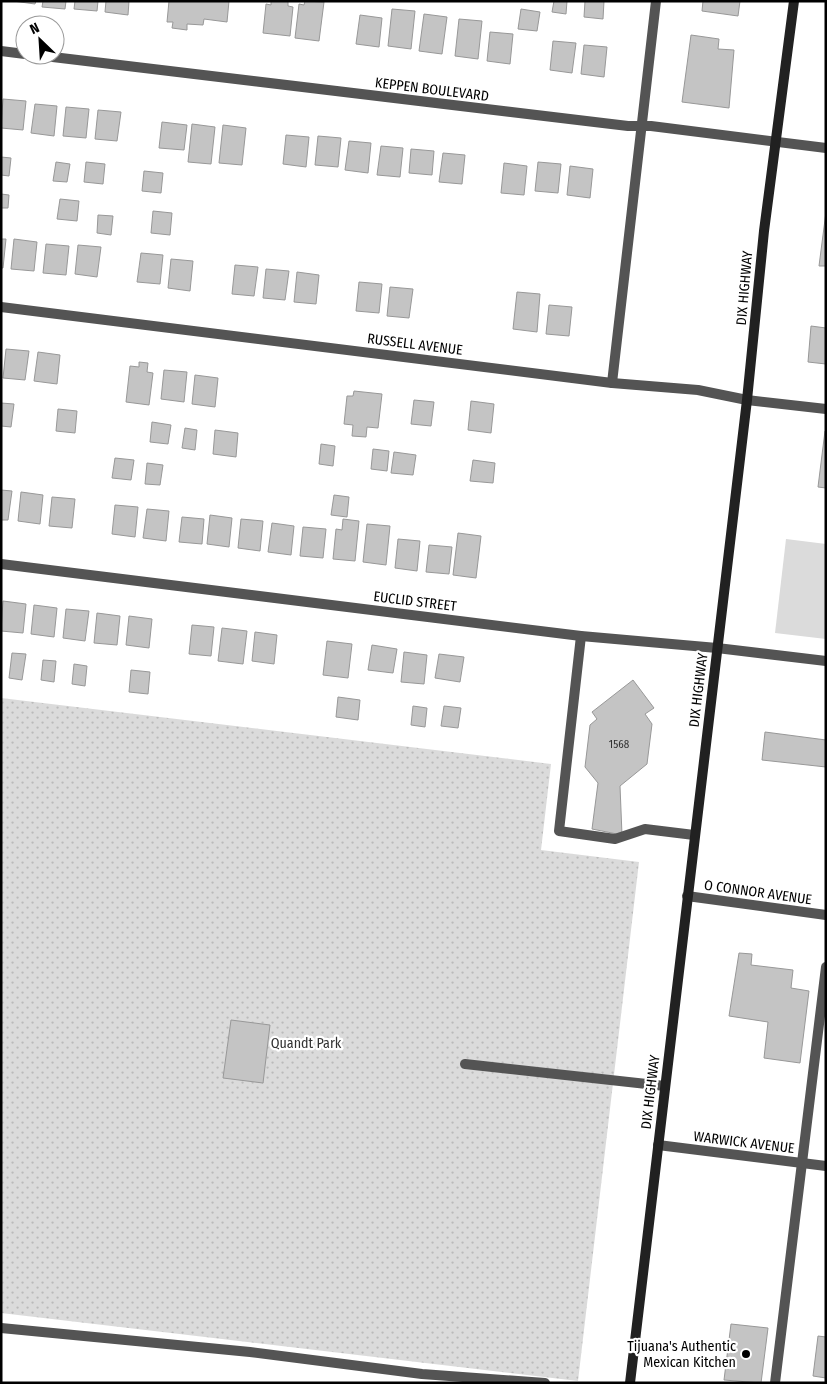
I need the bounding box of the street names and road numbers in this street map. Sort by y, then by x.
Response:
street label: KEPPEN BOULEVARD [374,74,490,105]
street label: DIX HIGHWAY [733,250,756,326]
street label: RUSSELL AVENUE [366,330,464,359]
street label: EUCLID STREET [372,588,458,615]
street label: DIX HIGHWAY [686,652,711,728]
street label: O CONNOR AVENUE [703,877,813,909]
street label: DIX HIGHWAY [638,1054,663,1130]
street label: WARWICK AVENUE [692,1128,796,1157]

